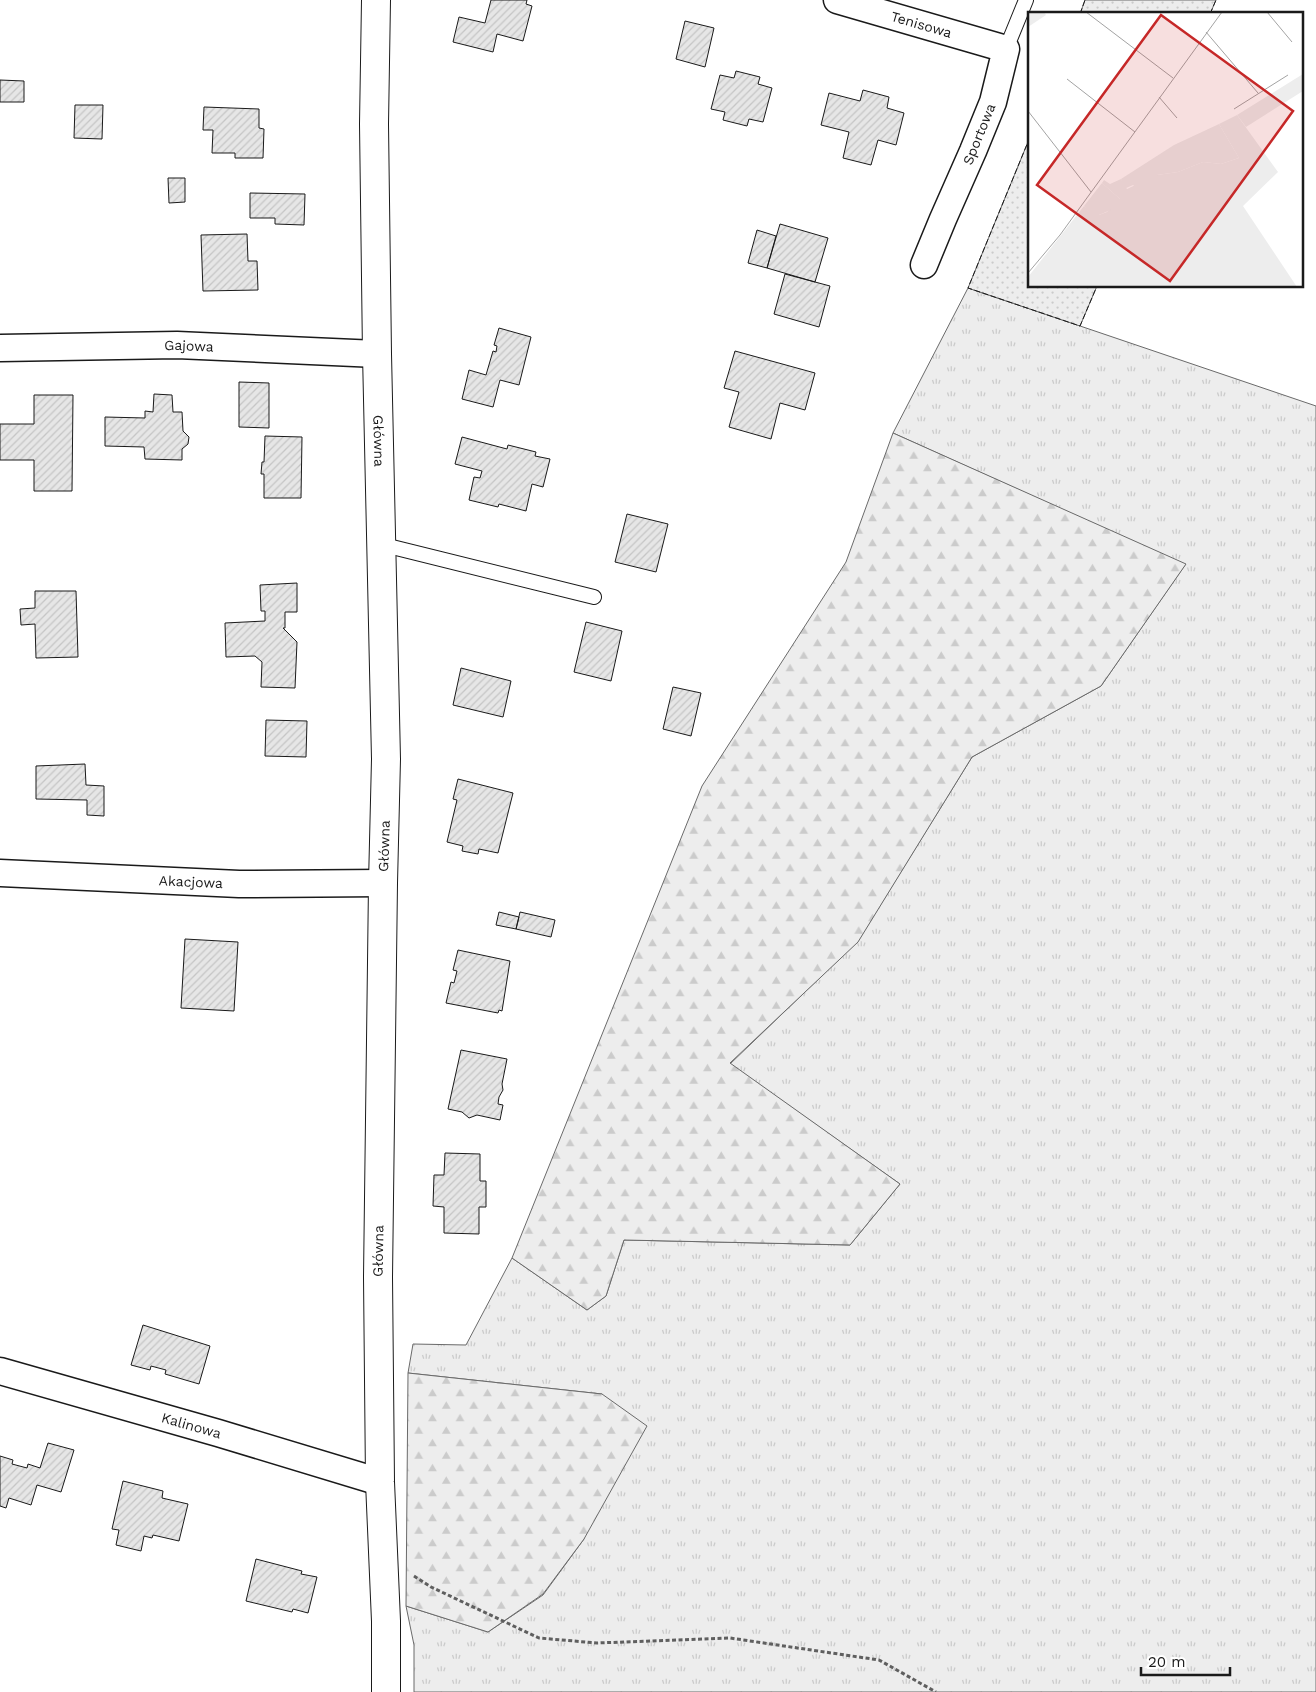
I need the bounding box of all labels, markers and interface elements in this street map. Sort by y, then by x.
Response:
street label: Tenisowa [889,8,954,41]
inset map [1028,12,1304,288]
street label: Sportowa [959,101,999,167]
street label: Gajowa [164,337,214,355]
street label: Główna [370,415,388,467]
street label: Główna [375,820,393,872]
street label: Akacjowa [158,872,223,891]
street label: Główna [370,1225,386,1277]
street label: Kalinowa [160,1409,223,1442]
scale bar [1141,1644,1230,1676]
text: 20 m [1148,1653,1186,1671]

